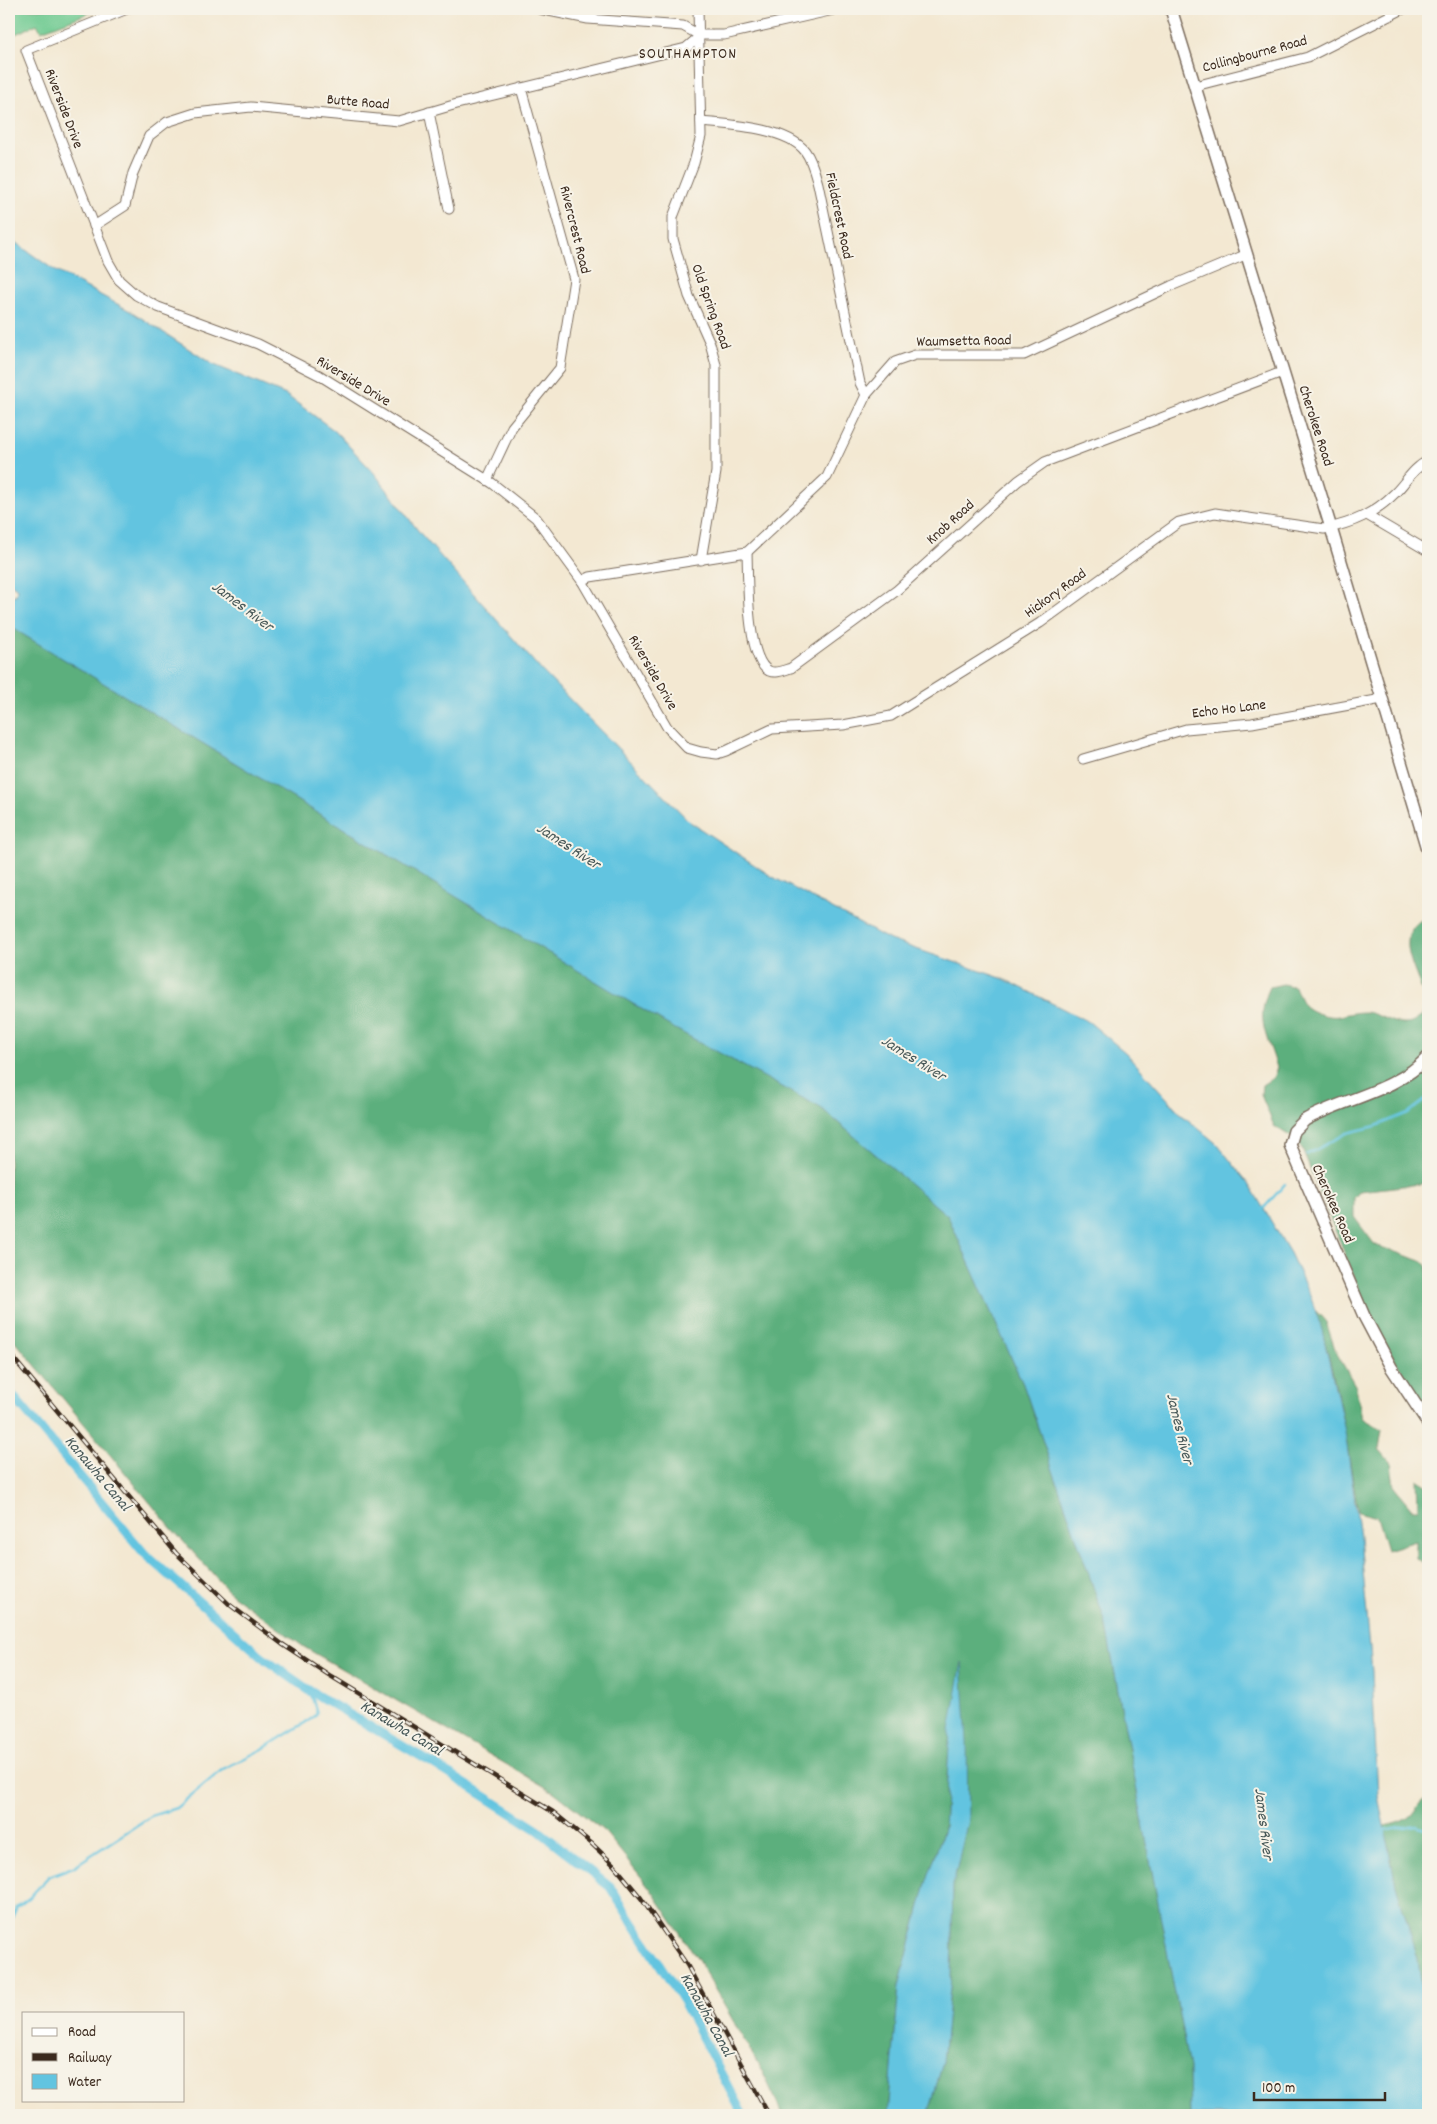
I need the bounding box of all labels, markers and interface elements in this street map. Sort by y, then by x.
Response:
street label: Collingbourne Road [1200,30,1310,80]
district label: SOUTHAMPTON [639,43,737,66]
street label: Riverside Drive [38,66,88,152]
street label: Butte Road [326,89,390,117]
street label: Fieldcrest Road [818,171,858,261]
street label: Rivercrest Road [552,184,596,276]
street label: Old Spring Road [684,261,736,353]
street label: Waumsetta Road [916,330,1012,354]
street label: Riverside Drive [312,351,395,413]
street label: Cherokee Road [1292,383,1338,469]
street label: Knob Road [922,495,980,551]
street label: Hickory Road [1020,564,1092,624]
water label: James River [206,576,279,639]
street label: Riverside Drive [622,631,683,715]
street label: Echo Ho Lane [1191,695,1268,725]
water label: James River [531,818,606,877]
water label: James River [876,1030,951,1089]
street label: Cherokee Road [1305,1161,1359,1247]
water label: James River [1159,1391,1199,1469]
water label: Kanawha Canal [58,1431,136,1518]
water label: Kanawha Canal [355,1695,448,1763]
water label: James River [1247,1787,1279,1863]
water label: Kanawha Canal [673,1969,739,2062]
legend [22,2012,185,2102]
text: Road [68,2022,96,2044]
text: Railway [68,2048,112,2070]
scale bar [1254,2069,1386,2101]
text: Water [68,2072,102,2094]
text: 100 m [1262,2078,1295,2100]

